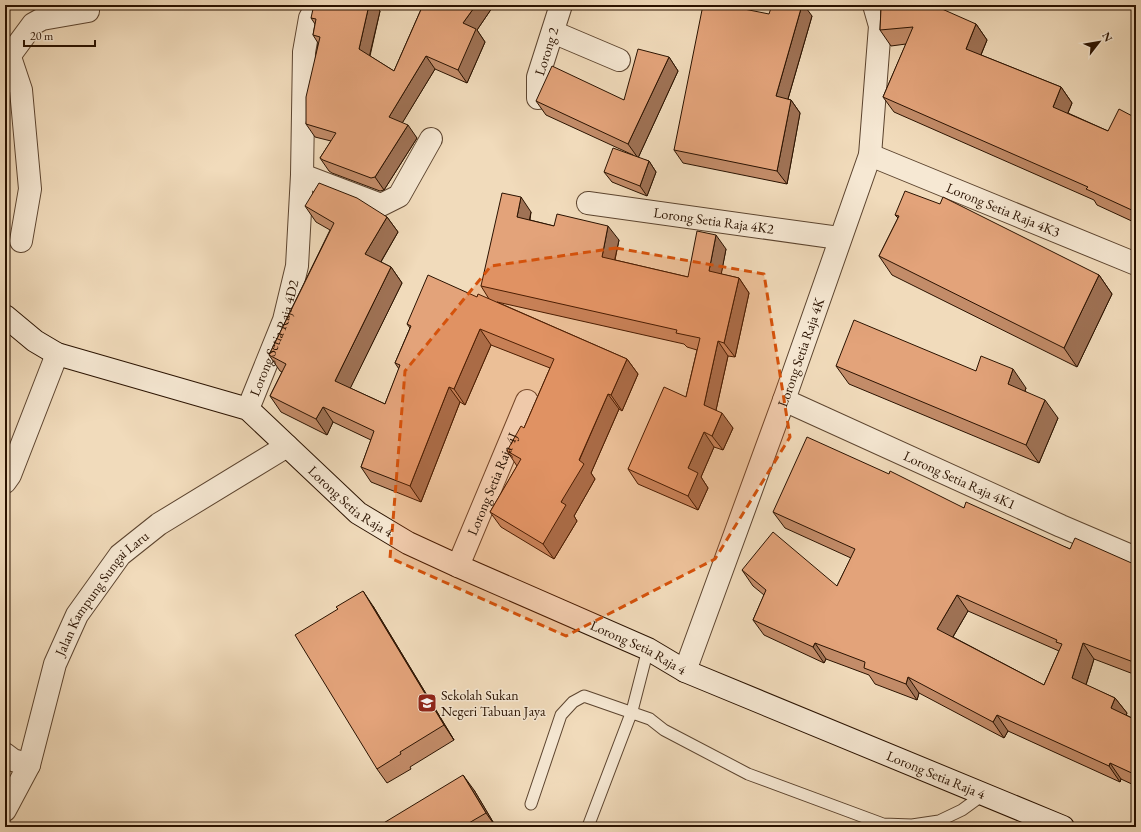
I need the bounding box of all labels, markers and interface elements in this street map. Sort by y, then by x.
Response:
scale bar [24,22,95,48]
north arrow [1079,22,1119,62]
street label: Lorong 2 [530,25,562,78]
text: 20 m [30,28,54,44]
text: N [1099,29,1116,44]
street label: Lorong Setia Raja 4K3 [944,178,1063,241]
street label: Lorong Setia Raja 4K2 [652,203,775,238]
street label: Lorong Setia Raja 4D2 [245,278,302,399]
street label: Lorong Setia Raja 4K [773,295,828,409]
street label: Lorong Setia Raja 4J [463,430,522,538]
street label: Lorong Setia Raja 4K1 [901,447,1019,513]
street label: Lorong Setia Raja 4 [304,462,397,541]
street label: Jalan Kampung Sungai Laru [50,526,153,660]
street label: Lorong Setia Raja 4 [588,616,690,679]
place label: Sekolah Sukan Negeri Tabuan Jaya [441,686,546,720]
school or university icon: Sekolah Sukan Negeri Tabuan Jaya [416,692,438,714]
street label: Lorong Setia Raja 4 [884,746,988,803]

